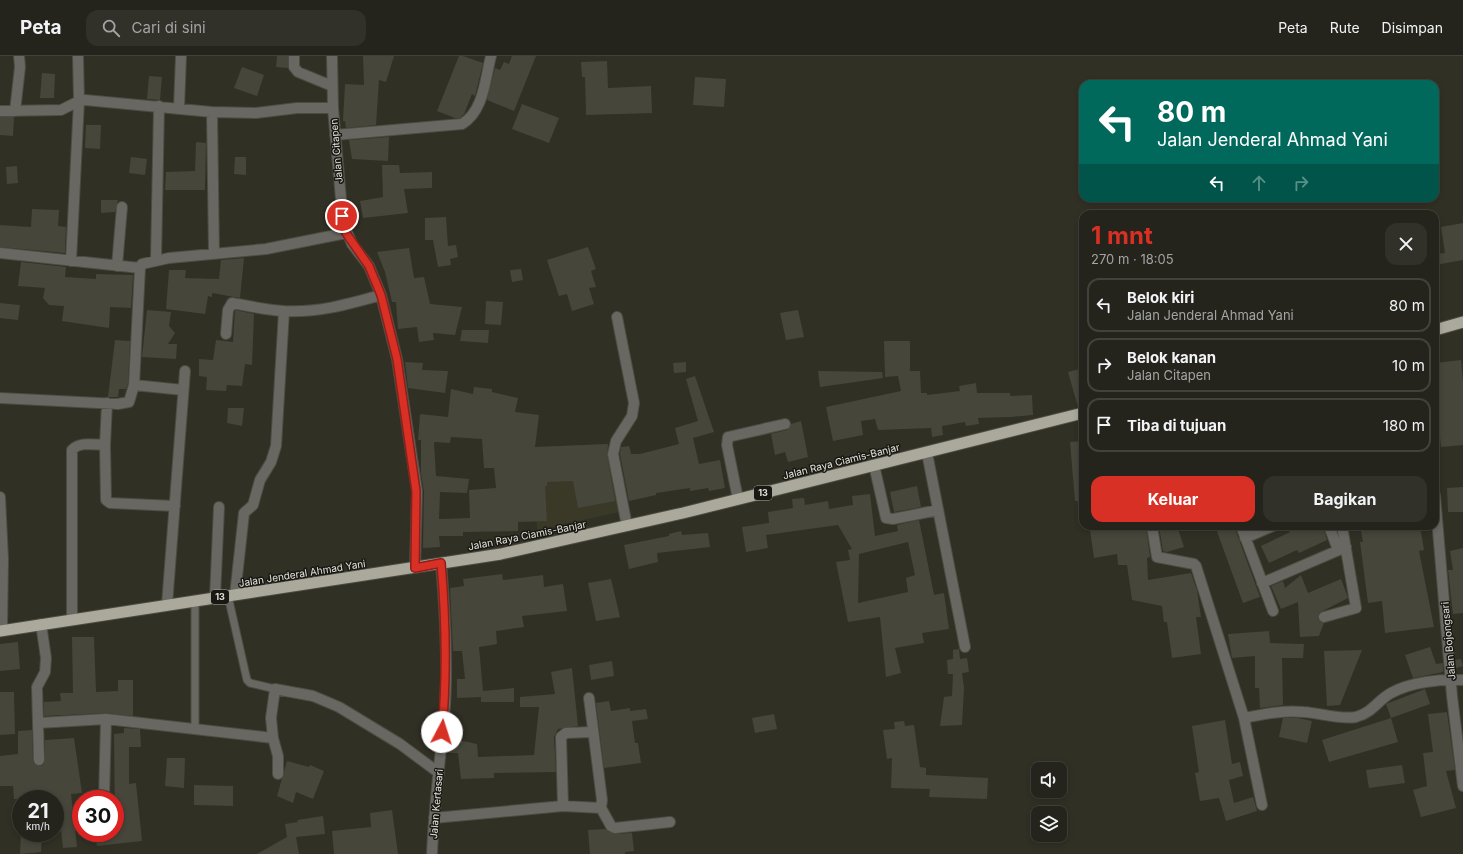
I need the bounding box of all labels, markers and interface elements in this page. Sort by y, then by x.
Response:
search box [86,10,366,46]
text: Peta [20,16,62,39]
icon: search [100,17,122,39]
text: Cari di sini [132,18,206,37]
text: Peta [1278,19,1308,36]
text: Rute [1330,19,1360,36]
text: Disimpan [1382,19,1443,36]
text: 80 m [1157,95,1226,129]
icon: left [1091,96,1143,148]
street label: Jalan Citapen [327,118,345,184]
text: Jalan Jenderal Ahmad Yani [1157,129,1388,150]
icon: left [1206,172,1228,194]
icon: ahead [1248,172,1270,194]
icon: right [1290,172,1312,194]
pin [325,199,359,233]
icon: arrive [331,205,353,227]
text: 1 mnt [1091,221,1153,250]
button: close [1385,223,1427,265]
text: 270 m · 18:05 [1091,251,1174,267]
text: Belok kiri [1127,288,1194,307]
icon: left [1093,294,1115,316]
text: 80 m [1389,296,1425,315]
text: Jalan Jenderal Ahmad Yani [1127,307,1294,323]
text: Belok kanan [1127,348,1216,367]
icon: right [1093,354,1115,376]
text: 10 m [1392,356,1425,375]
text: Jalan Citapen [1127,367,1211,383]
icon: arrive [1093,414,1115,436]
text: Tiba di tujuan [1127,416,1226,435]
text: 180 m [1383,416,1425,435]
street label: Jalan Raya Ciamis-Banjar [781,441,901,481]
button: Keluar [1091,476,1255,522]
button: Bagikan [1263,476,1427,522]
road number: 13 [754,486,772,500]
street label: Jalan Raya Ciamis-Banjar [467,518,587,552]
street label: Jalan Jenderal Ahmad Yani [238,557,366,589]
road number: 13 [211,590,229,604]
street label: Jalan Bojongsari [1439,601,1457,681]
position arrow [421,711,463,753]
map controls [1031,762,1067,842]
button: sound [1031,762,1067,798]
street label: Jalan Kertasari [427,768,445,840]
speed limit sign: 30 [72,790,124,842]
text: 21 [27,799,49,823]
button: layers [1031,806,1067,842]
text: km/h [26,820,50,832]

